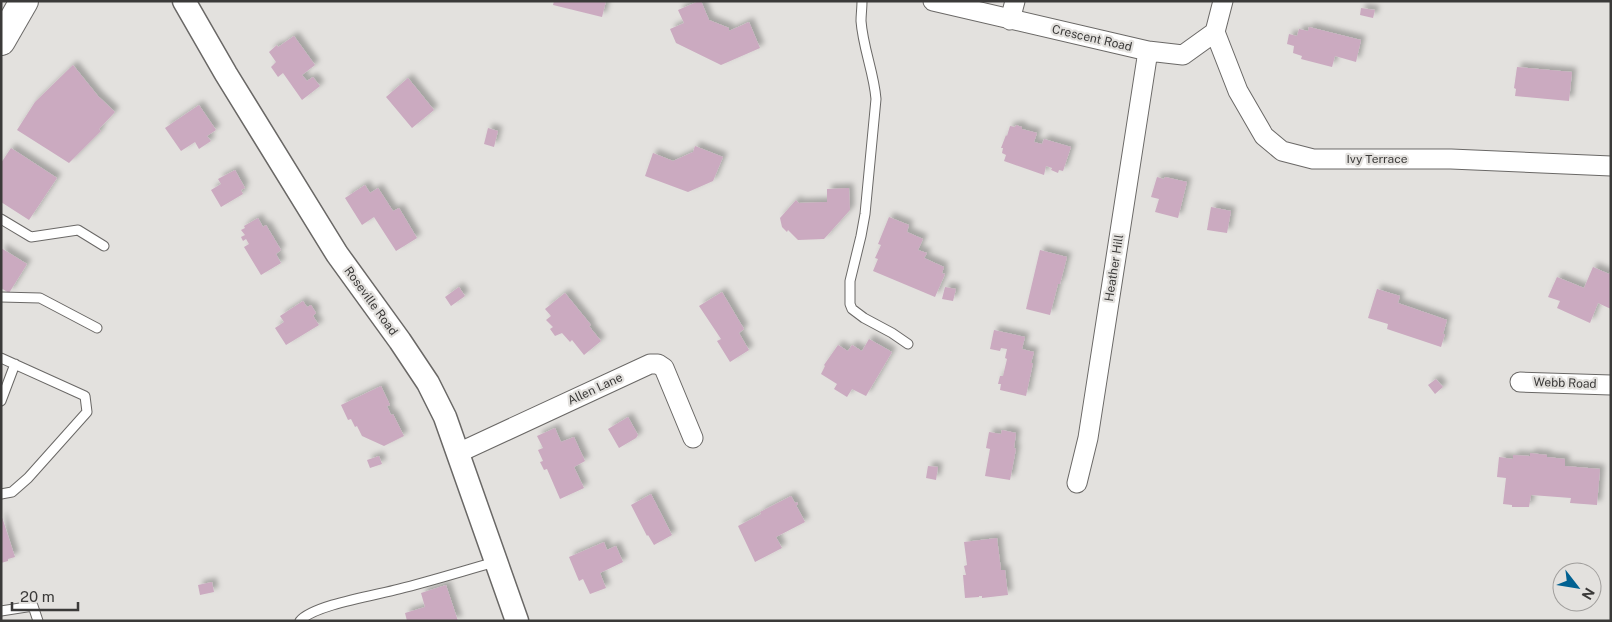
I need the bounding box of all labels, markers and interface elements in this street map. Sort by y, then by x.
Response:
street label: Crescent Road [1051,22,1133,54]
street label: Ivy Terrace [1346,152,1408,166]
street label: Heather Hill [1102,233,1126,302]
street label: Roseville Road [341,264,401,338]
street label: Allen Lane [565,370,625,408]
street label: Webb Road [1533,375,1597,391]
north arrow [1552,562,1602,612]
scale bar [12,580,79,612]
text: N [1578,585,1598,603]
text: 20 m [20,588,55,605]

